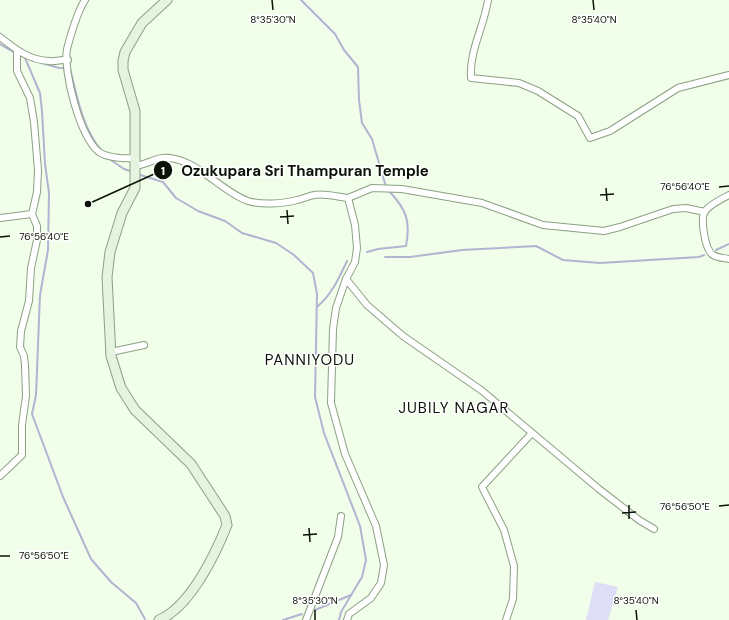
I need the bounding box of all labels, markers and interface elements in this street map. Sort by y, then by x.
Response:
text: 8°35'30"N [250,13,296,26]
text: 8°35'40"N [571,13,617,26]
callout: Ozukupara Sri Thampuran Temple [153,157,437,184]
text: Ozukupara Sri Thampuran Temple [181,161,429,181]
text: 1 [161,163,165,179]
text: 76°56'40"E [660,180,710,193]
text: 76°56'40"E [19,230,69,243]
district label: PANNIYODU [265,350,355,370]
district label: JUBILY NAGAR [399,398,509,418]
text: 76°56'50"E [660,500,710,513]
text: 76°56'50"E [19,549,69,562]
text: 8°35'30"N [292,594,338,607]
text: 8°35'40"N [613,594,659,607]

